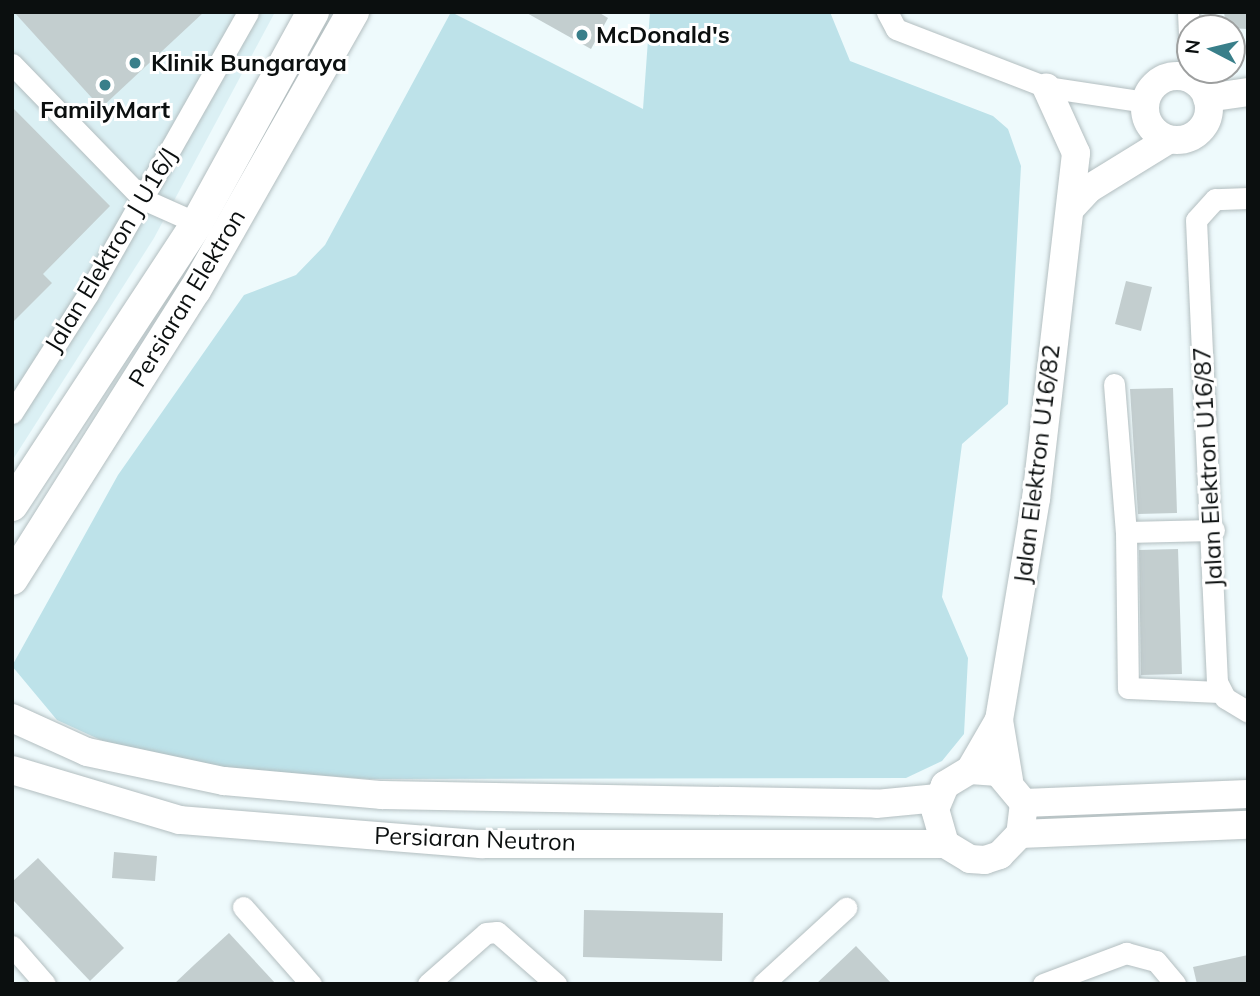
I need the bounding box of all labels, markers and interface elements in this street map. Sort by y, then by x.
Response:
north arrow [1176,14,1246,84]
place label: McDonald's [596,21,730,49]
marker: McDonald's [574,27,590,43]
text: N [1179,38,1205,55]
place label: Klinik Bungaraya [151,49,347,77]
marker: Klinik Bungaraya [125,53,145,73]
marker: FamilyMart [97,77,113,93]
place label: FamilyMart [40,96,170,124]
street label: Jalan Elektron J U16/J [39,143,183,357]
street label: Persiaran Elektron [123,204,251,392]
street label: Jalan Elektron U16/82 [1008,343,1066,585]
street label: Jalan Elektron U16/87 [1187,346,1229,588]
street label: Persiaran Neutron [374,821,576,857]

